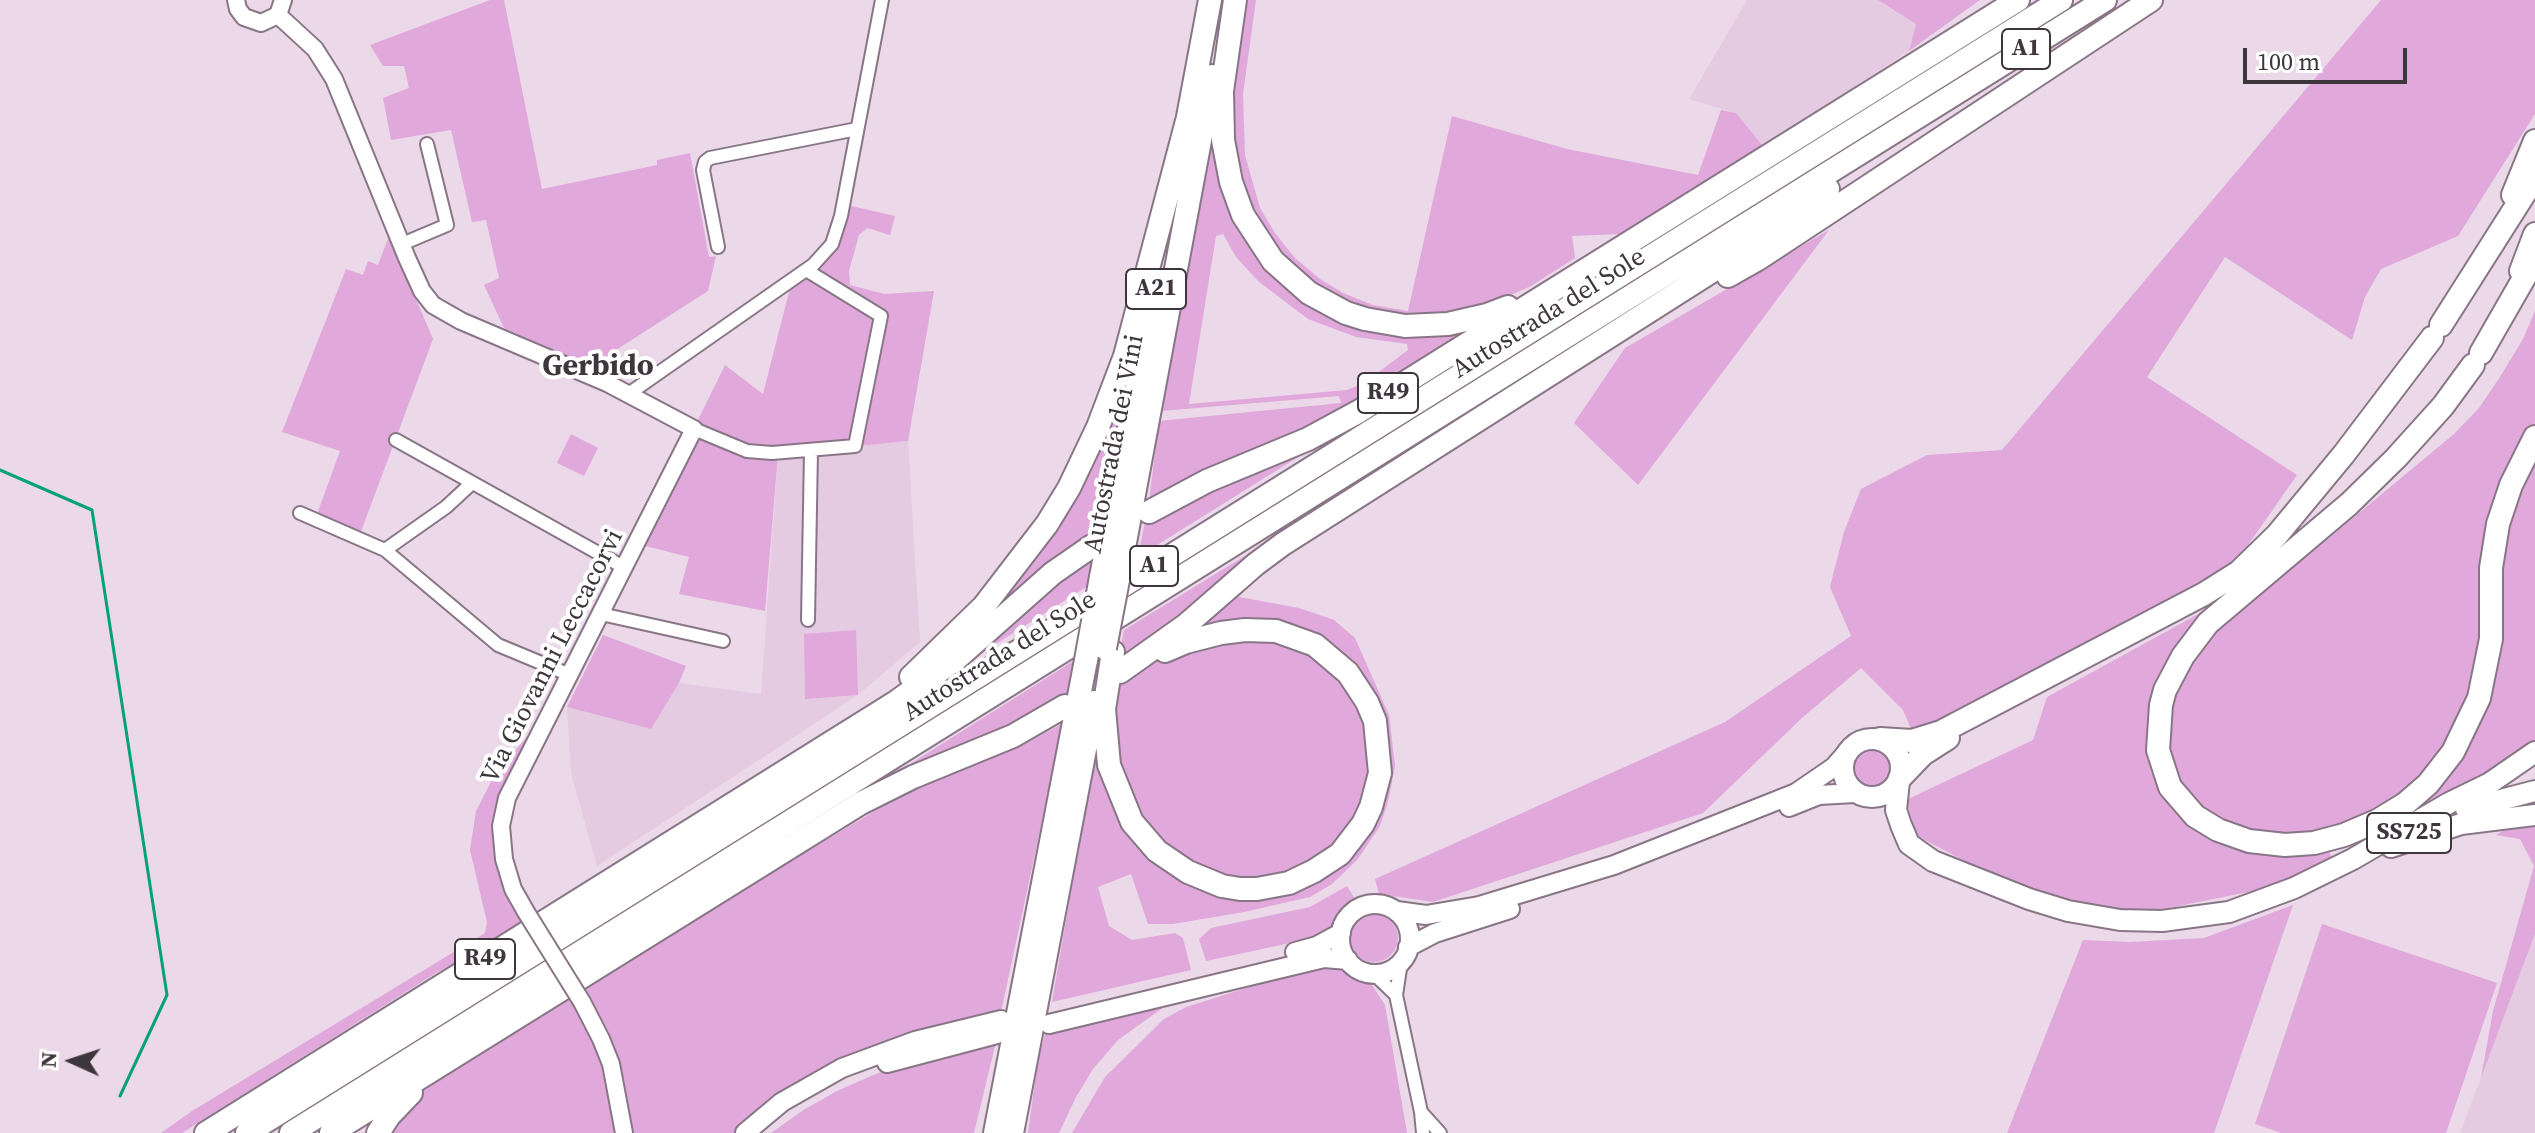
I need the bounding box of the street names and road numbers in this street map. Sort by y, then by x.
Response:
road number: A1 [2002,29,2050,69]
street label: Autostrada del Sole [1447,242,1651,386]
road number: A21 [1126,269,1186,309]
street label: Autostrada dei Vini [1079,332,1151,556]
road number: R49 [1358,373,1418,413]
street label: Via Giovanni Leccacorvi [475,525,631,789]
road number: A1 [1130,546,1178,586]
street label: Autostrada del Sole [898,585,1102,729]
road number: SS725 [2367,813,2451,853]
road number: R49 [455,939,515,979]

